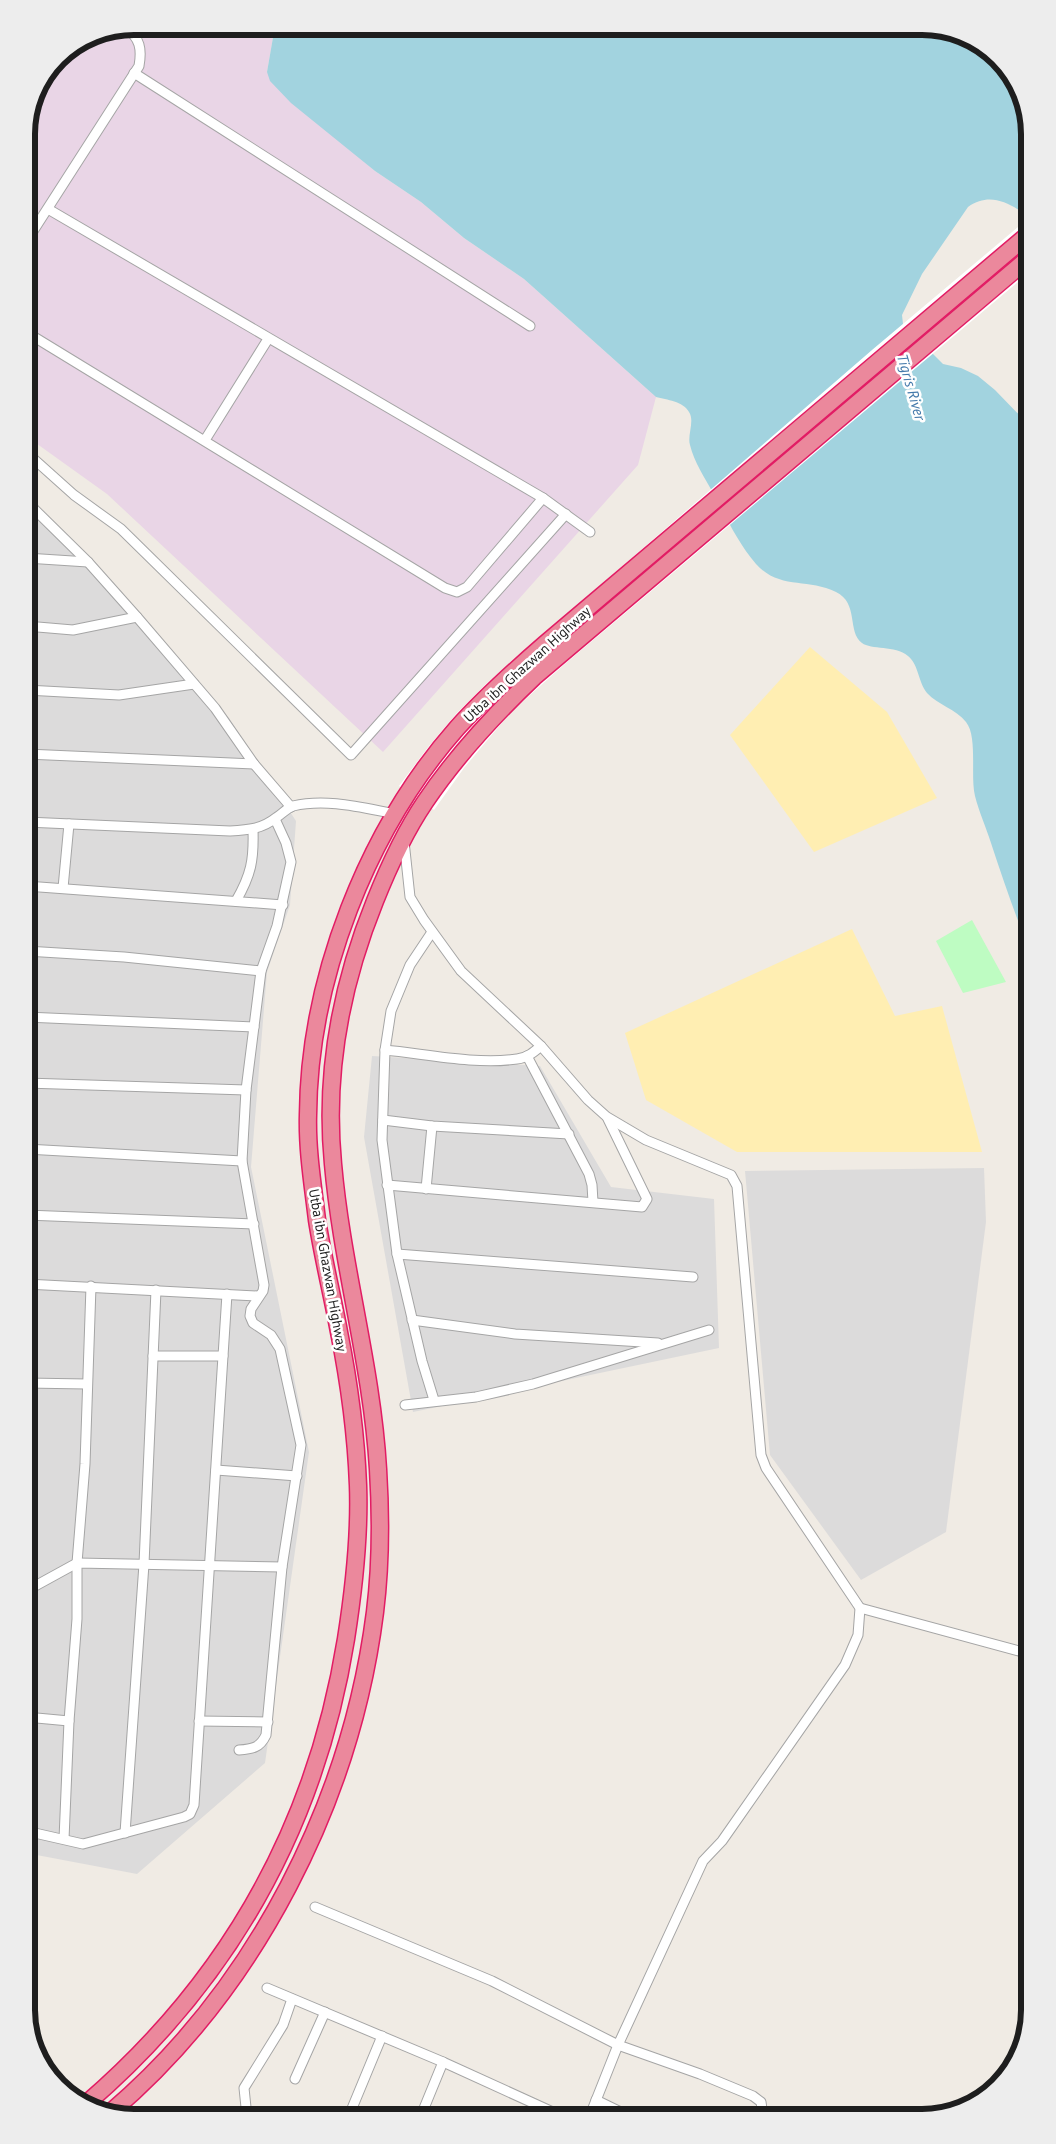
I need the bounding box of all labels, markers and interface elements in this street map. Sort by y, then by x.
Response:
water label: Tigris River [893,352,930,423]
street label: Utba ibn Ghazwan Highway [460,602,595,726]
street label: Utba ibn Ghazwan Highway [305,1187,351,1353]

